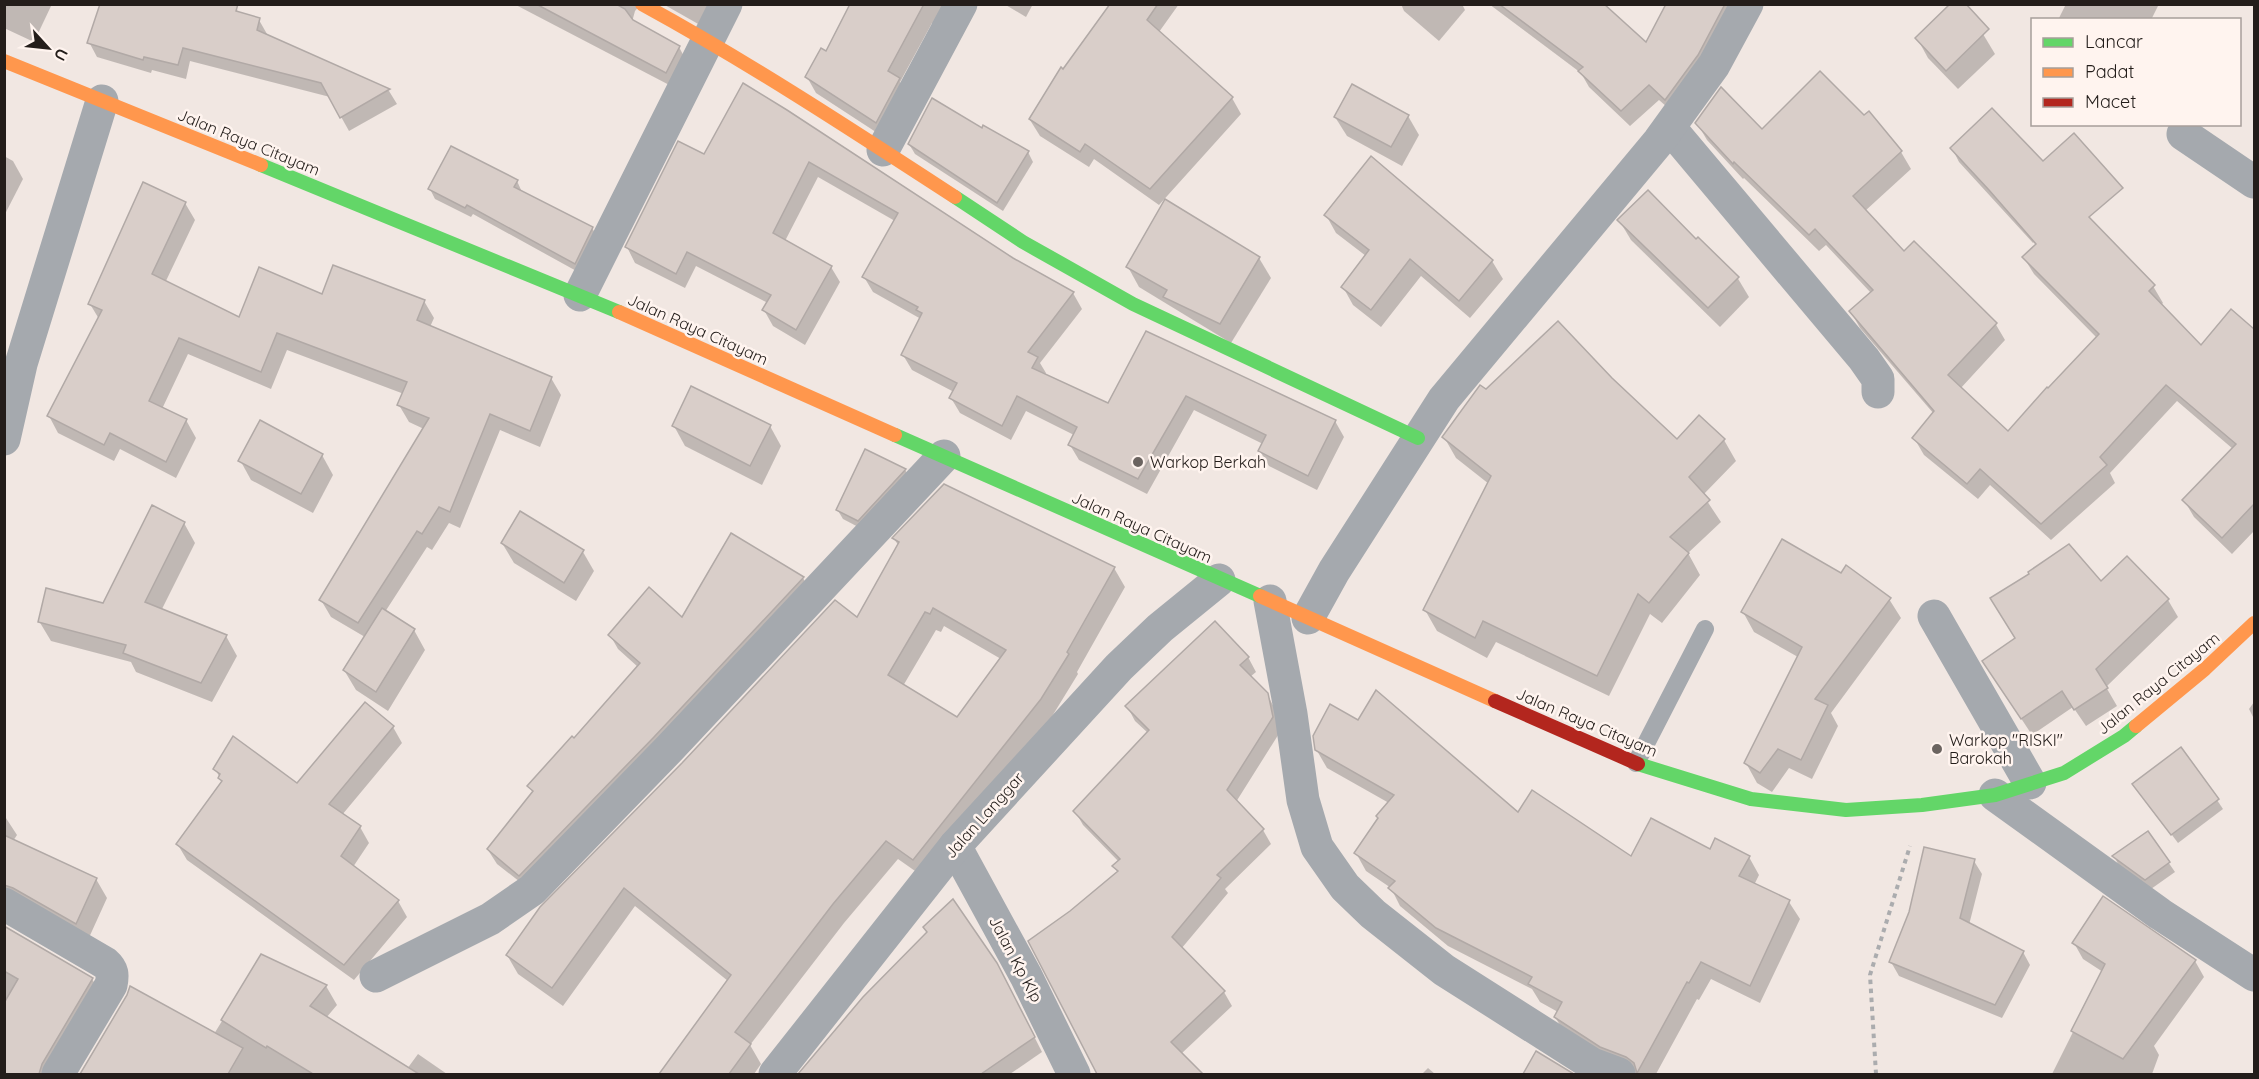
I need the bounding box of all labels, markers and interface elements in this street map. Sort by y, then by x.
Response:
north arrow [18,18,78,78]
legend [2031,18,2241,126]
text: Lancar [2085,30,2143,53]
text: U [50,45,73,64]
text: Padat [2085,60,2134,83]
text: Macet [2085,90,2136,113]
street label: Jalan Raya Citayam [175,104,323,180]
street label: Jalan Raya Citayam [625,289,771,369]
place label: Warkop Berkah [1150,452,1266,472]
marker: Warkop Berkah [1131,455,1145,469]
street label: Jalan Raya Citayam [1069,487,1215,567]
street label: Jalan Raya Citayam [2093,627,2223,739]
street label: Jalan Raya Citayam [1513,683,1661,761]
place label: Warkop "RISKI" Barokah [1949,730,2063,768]
marker: Warkop "RISKI" Barokah [1930,742,1944,756]
street label: Jalan Langgar [940,768,1028,862]
street label: Jalan Kp Klp [985,912,1047,1006]

